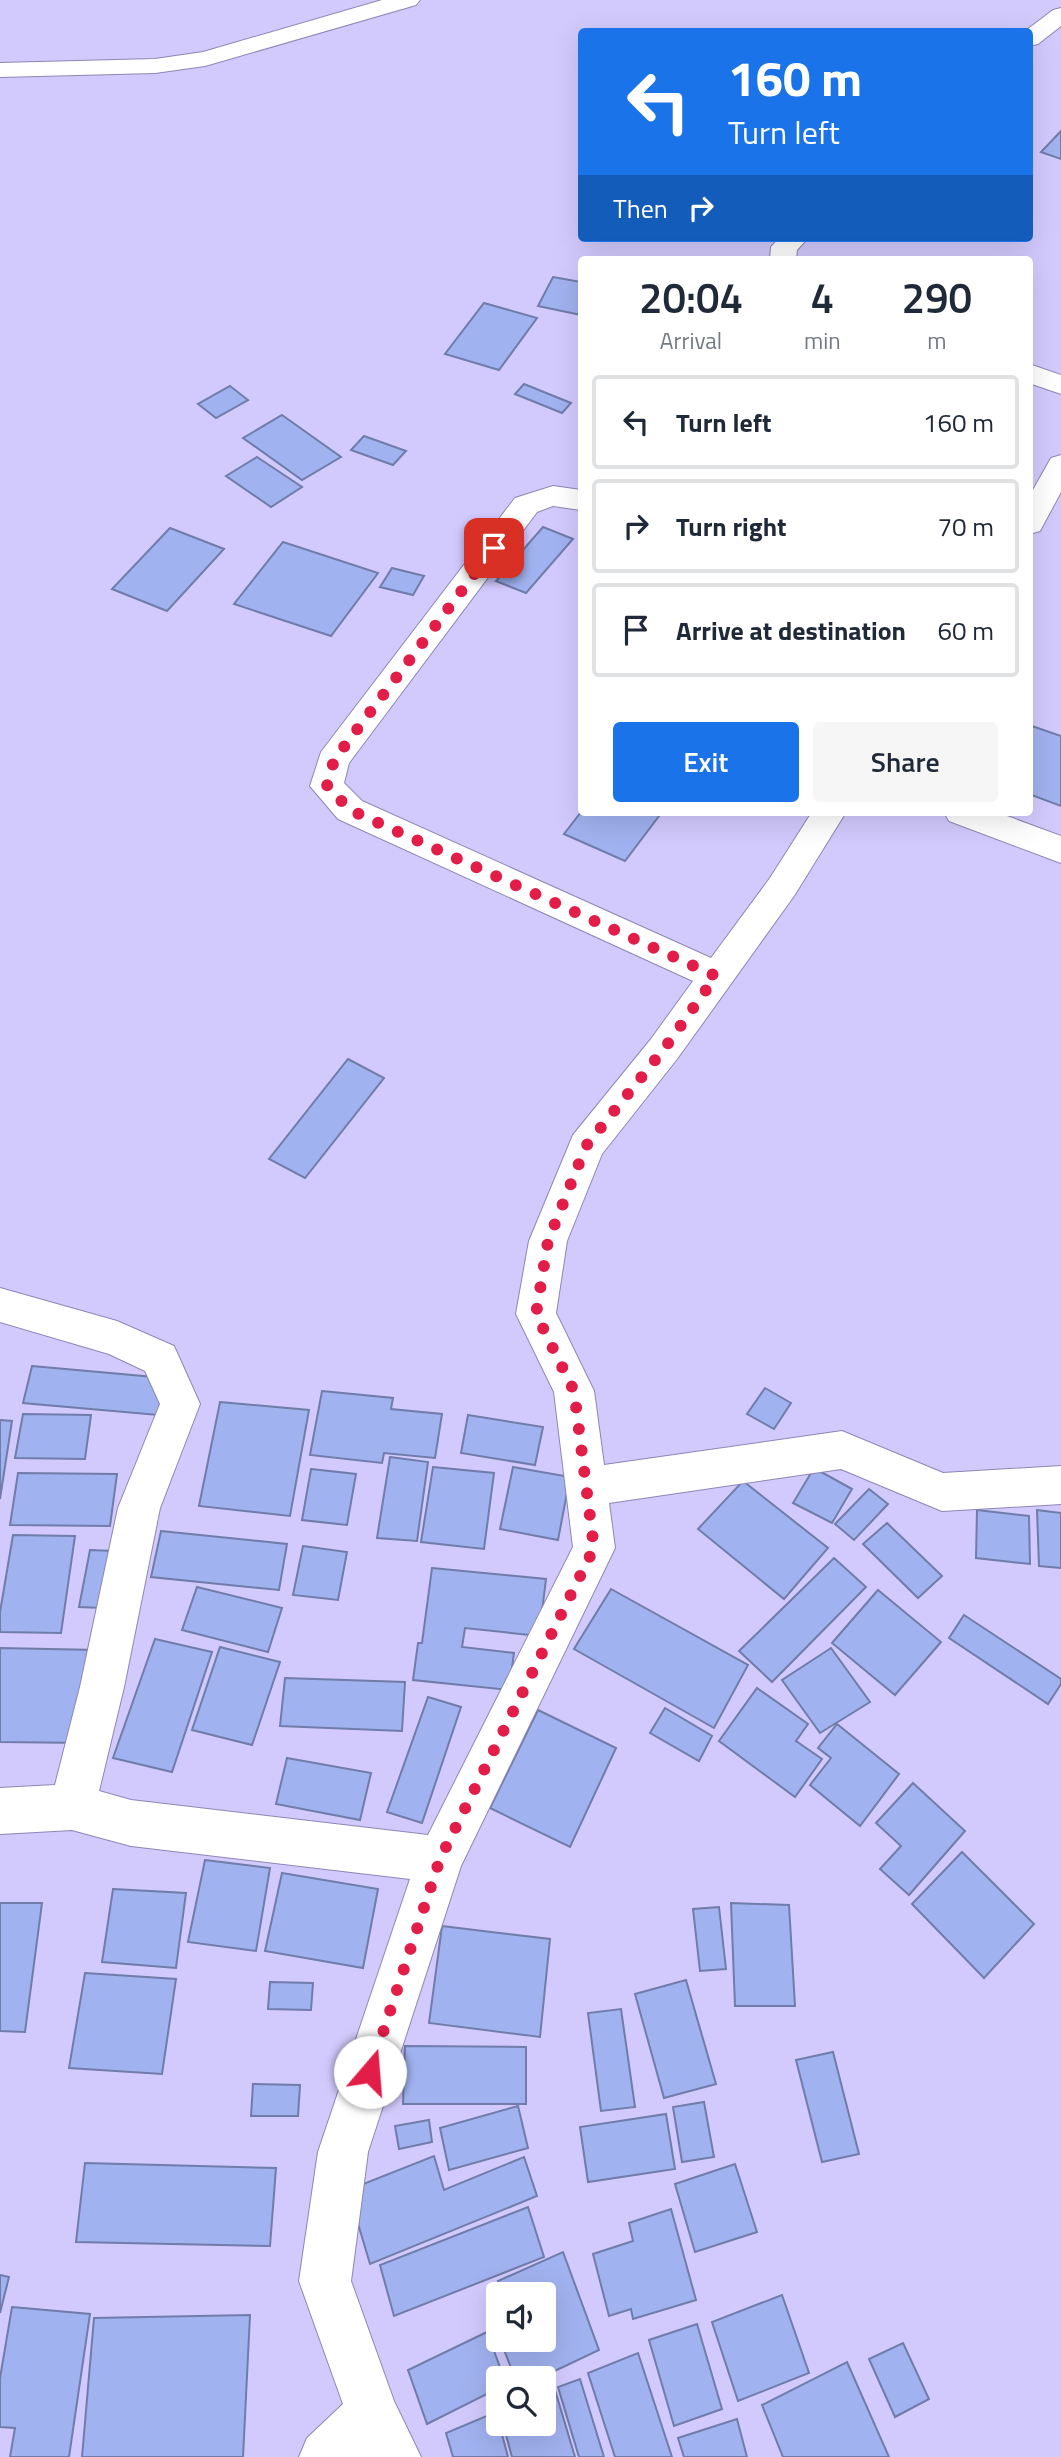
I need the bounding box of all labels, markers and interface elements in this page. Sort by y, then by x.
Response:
text: 160 m [728,40,862,115]
icon: left [613,56,704,147]
text: Turn left [728,108,840,156]
text: Then [613,189,668,228]
icon: right [682,189,720,227]
text: 20:04 [639,265,743,329]
text: 4 [811,265,834,329]
text: 290 [902,265,972,329]
text: Arrival [660,323,722,358]
text: min [804,323,841,358]
text: m [927,323,946,358]
icon: left [617,403,655,441]
text: Turn left [676,403,771,442]
text: 160 m [923,403,994,442]
icon: right [617,507,655,545]
text: Turn right [676,507,787,546]
text: 70 m [937,507,994,546]
pin [464,518,524,578]
icon: arrive [475,529,513,567]
icon: arrive [617,611,655,649]
text: Arrive at destination [676,611,906,650]
text: 60 m [937,611,994,650]
button: Exit [613,722,799,802]
button: Share [813,722,998,802]
position arrow [333,2035,407,2109]
map controls [486,2282,556,2436]
button: sound [486,2282,556,2352]
button: search [486,2366,556,2436]

